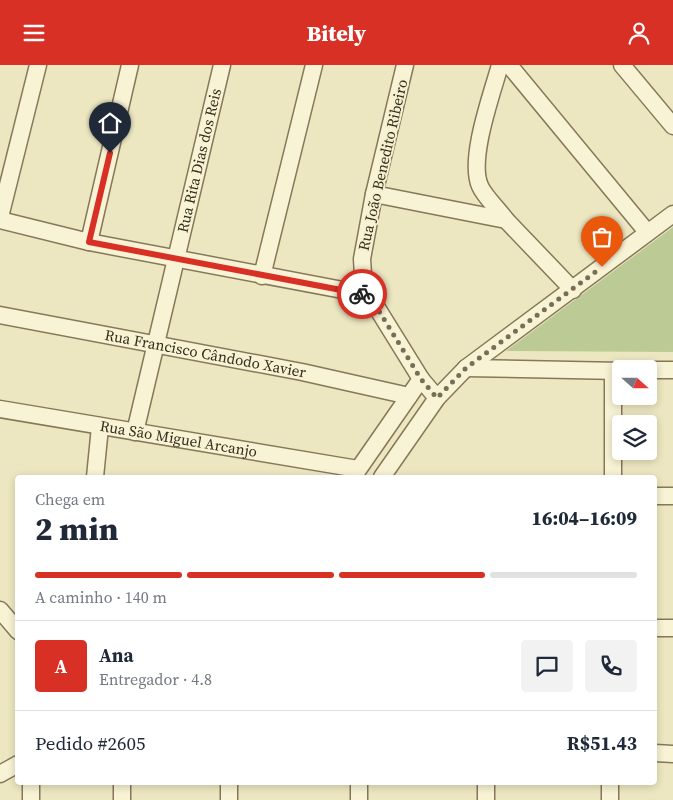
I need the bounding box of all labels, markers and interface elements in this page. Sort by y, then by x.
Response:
text: Bitely [307,18,366,48]
icon: menu [20,19,48,47]
icon: person [625,19,653,47]
street label: Rua João Benedito Ribeiro [353,77,412,253]
street label: Rua Rita Dias dos Reis [172,86,226,235]
pin [89,102,131,153]
icon: home [96,109,124,137]
pin [581,216,623,267]
icon: bag [588,223,616,251]
courier [337,269,387,319]
icon: bike [348,280,376,308]
street label: Rua Francisco Cândodo Xavier [103,324,309,383]
north arrow [612,360,658,405]
map controls [612,360,657,460]
street label: Rua São Miguel Arcanjo [98,415,259,462]
button: layers [612,415,657,460]
text: Chega em [35,488,105,510]
text: 16:04–16:09 [532,505,637,531]
text: 2 min [35,507,118,551]
text: A caminho · 140 m [35,586,167,608]
button: chat [521,640,573,692]
button: phone [585,640,637,692]
text: Ana [99,642,133,668]
text: A [55,653,67,679]
text: Entregador · 4.8 [99,668,212,690]
text: Pedido #2605 [35,730,146,756]
text: R$51.43 [567,730,637,756]

